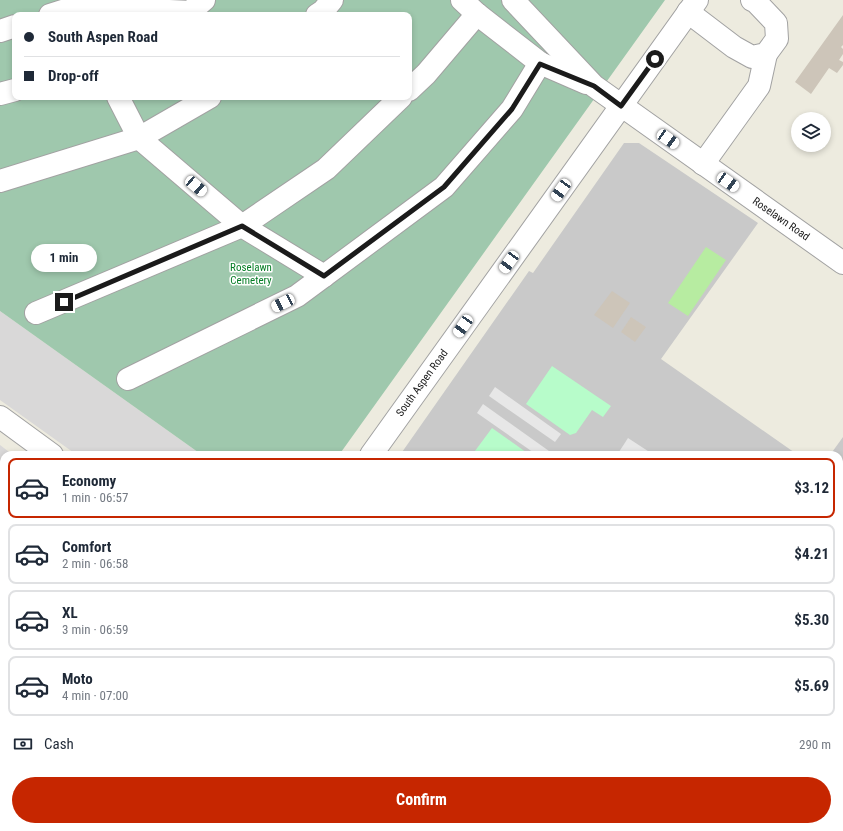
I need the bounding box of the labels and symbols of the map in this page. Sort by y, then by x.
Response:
route start [646,50,664,68]
car [655,127,681,151]
car [715,170,741,194]
car [183,174,209,198]
car [549,177,573,203]
street label: Roselawn Road [750,195,812,243]
callout: 1 min [31,244,97,272]
car [497,249,521,275]
park label: Roselawn Cemetery [230,261,272,287]
car [270,292,296,314]
route end [55,293,73,311]
car [451,313,475,339]
street label: South Aspen Road [393,347,451,419]

